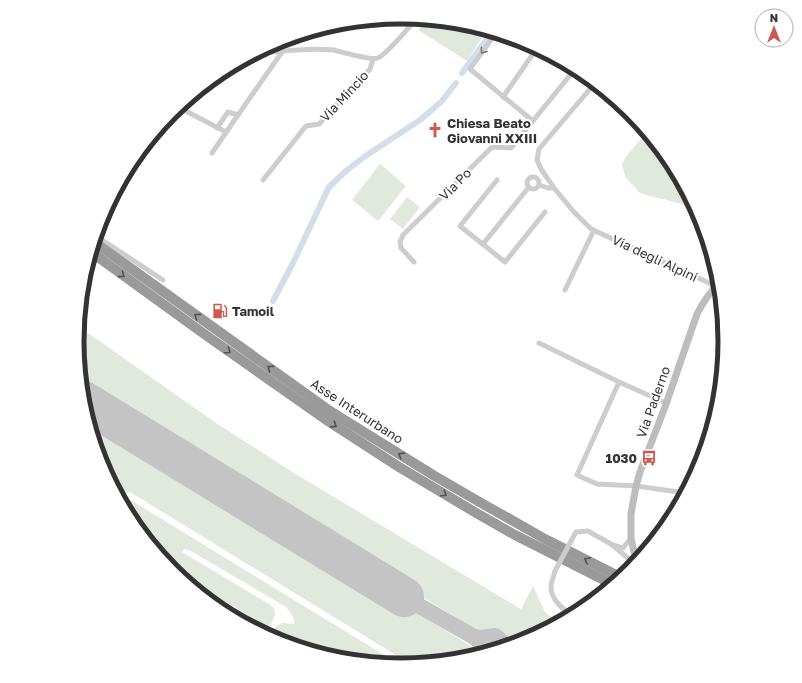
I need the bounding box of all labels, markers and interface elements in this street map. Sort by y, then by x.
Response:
north arrow [754,8,794,48]
text: N [770,11,778,24]
one-way arrow [481,46,488,53]
street label: Via Mincio [316,67,372,125]
place label: Chiesa Beato Giovanni XXIII [447,115,537,146]
church icon: Chiesa Beato Giovanni XXIII [426,121,444,139]
street label: Via Po [436,164,475,203]
street label: Via degli Alpini [610,231,700,285]
one-way arrow [118,270,125,277]
fuel station icon: Tamoil [211,302,229,320]
place label: Tamoil [232,303,275,319]
one-way arrow [194,313,201,321]
one-way arrow [223,346,230,353]
street label: Via Paderno [633,364,673,440]
one-way arrow [267,365,274,373]
street label: Asse Interurbano [308,375,406,447]
one-way arrow [330,420,337,428]
bus stop icon: 1030 [640,449,658,467]
place label: 1030 [605,450,637,466]
one-way arrow [398,452,405,459]
one-way arrow [440,490,447,497]
one-way arrow [584,558,591,565]

